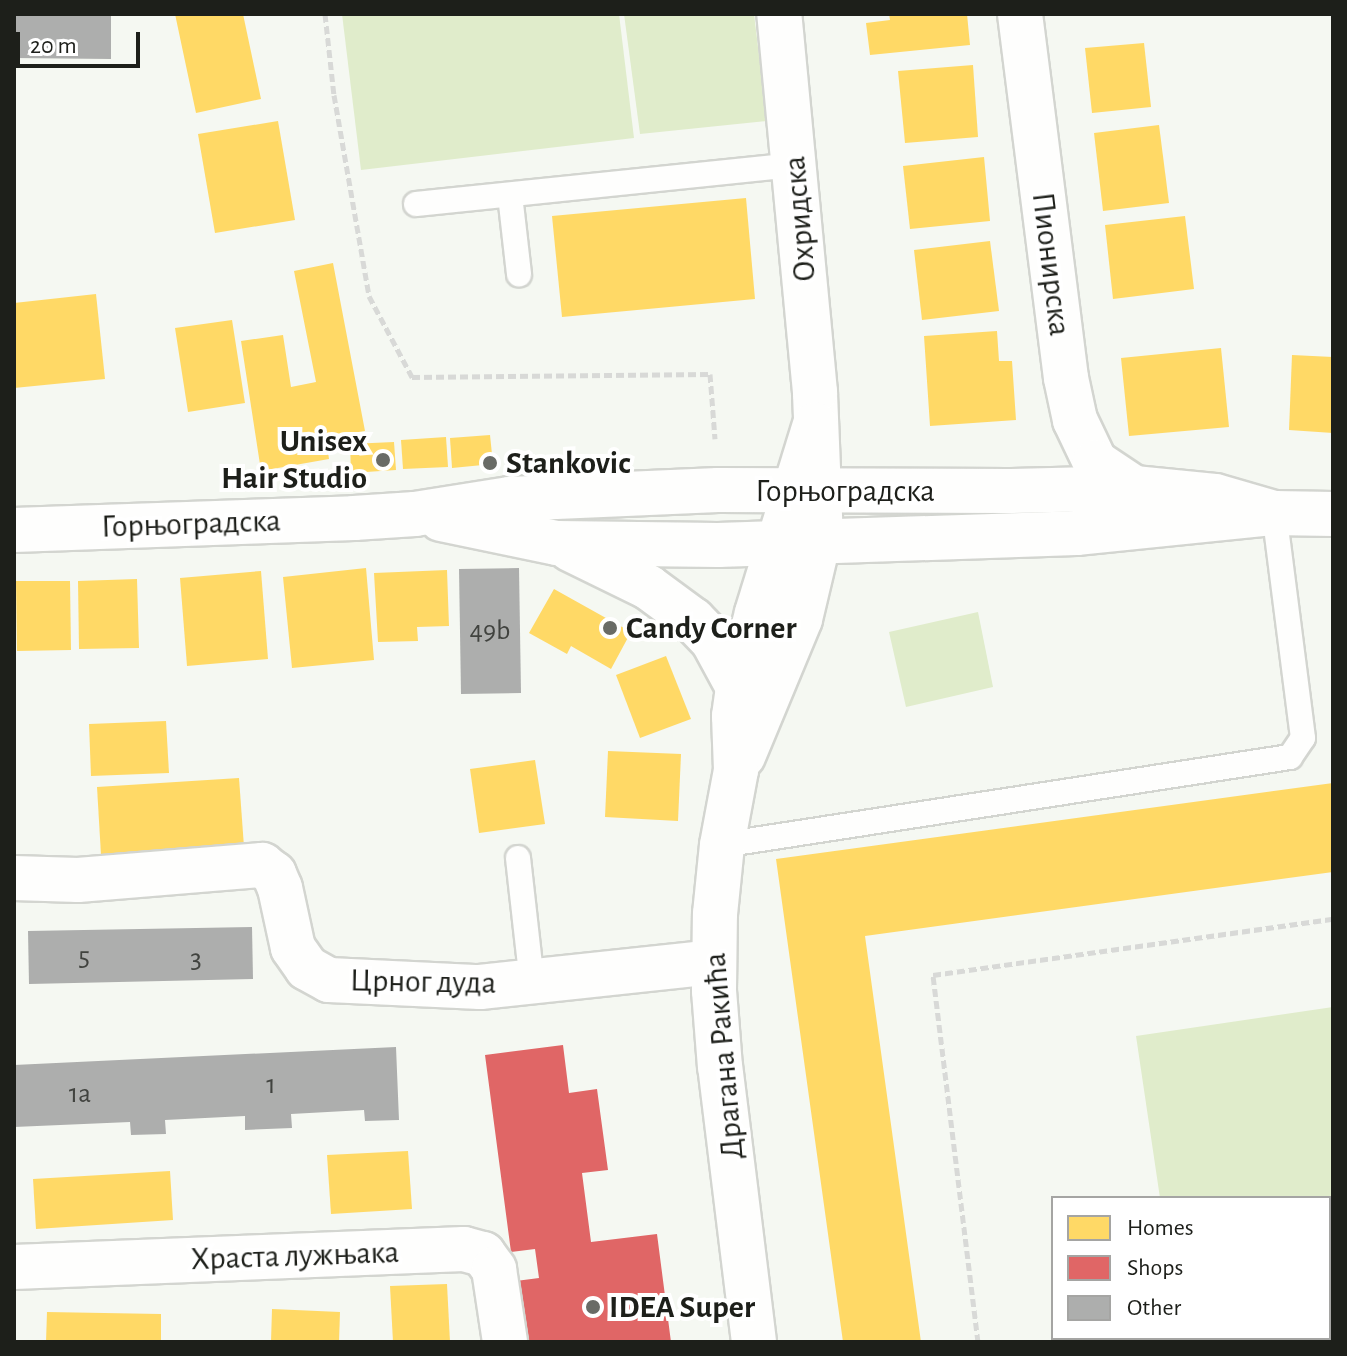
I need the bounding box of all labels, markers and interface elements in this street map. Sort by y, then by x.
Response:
scale bar [20,16,144,66]
text: 20 m [30,34,77,58]
street label: Охридска [775,155,825,283]
street label: Пионирска [1023,190,1079,338]
place label: Unisex Hair Studio [221,423,367,498]
place label: Stankovic [506,444,631,482]
marker: Unisex Hair Studio [374,451,392,469]
marker: Stankovic [481,454,499,472]
street label: Горњоградска [755,472,935,510]
street label: Горњоградска [101,502,281,546]
place label: Candy Corner [626,609,797,647]
house number: 49b [469,614,511,648]
marker: Candy Corner [601,619,619,637]
house number: 5 [78,940,90,974]
house number: 3 [190,942,202,976]
street label: Драгана Ракића [696,951,752,1161]
street label: Црног дуда [350,962,496,1002]
house number: 1 [266,1068,276,1102]
house number: 1a [69,1077,91,1111]
legend [1051,1196,1331,1340]
text: Homes [1127,1216,1194,1240]
street label: Храста лужњака [190,1233,400,1279]
text: Shops [1127,1256,1183,1280]
place label: IDEA Super [609,1288,755,1326]
text: Other [1127,1296,1181,1320]
marker: IDEA Super [584,1298,602,1316]

